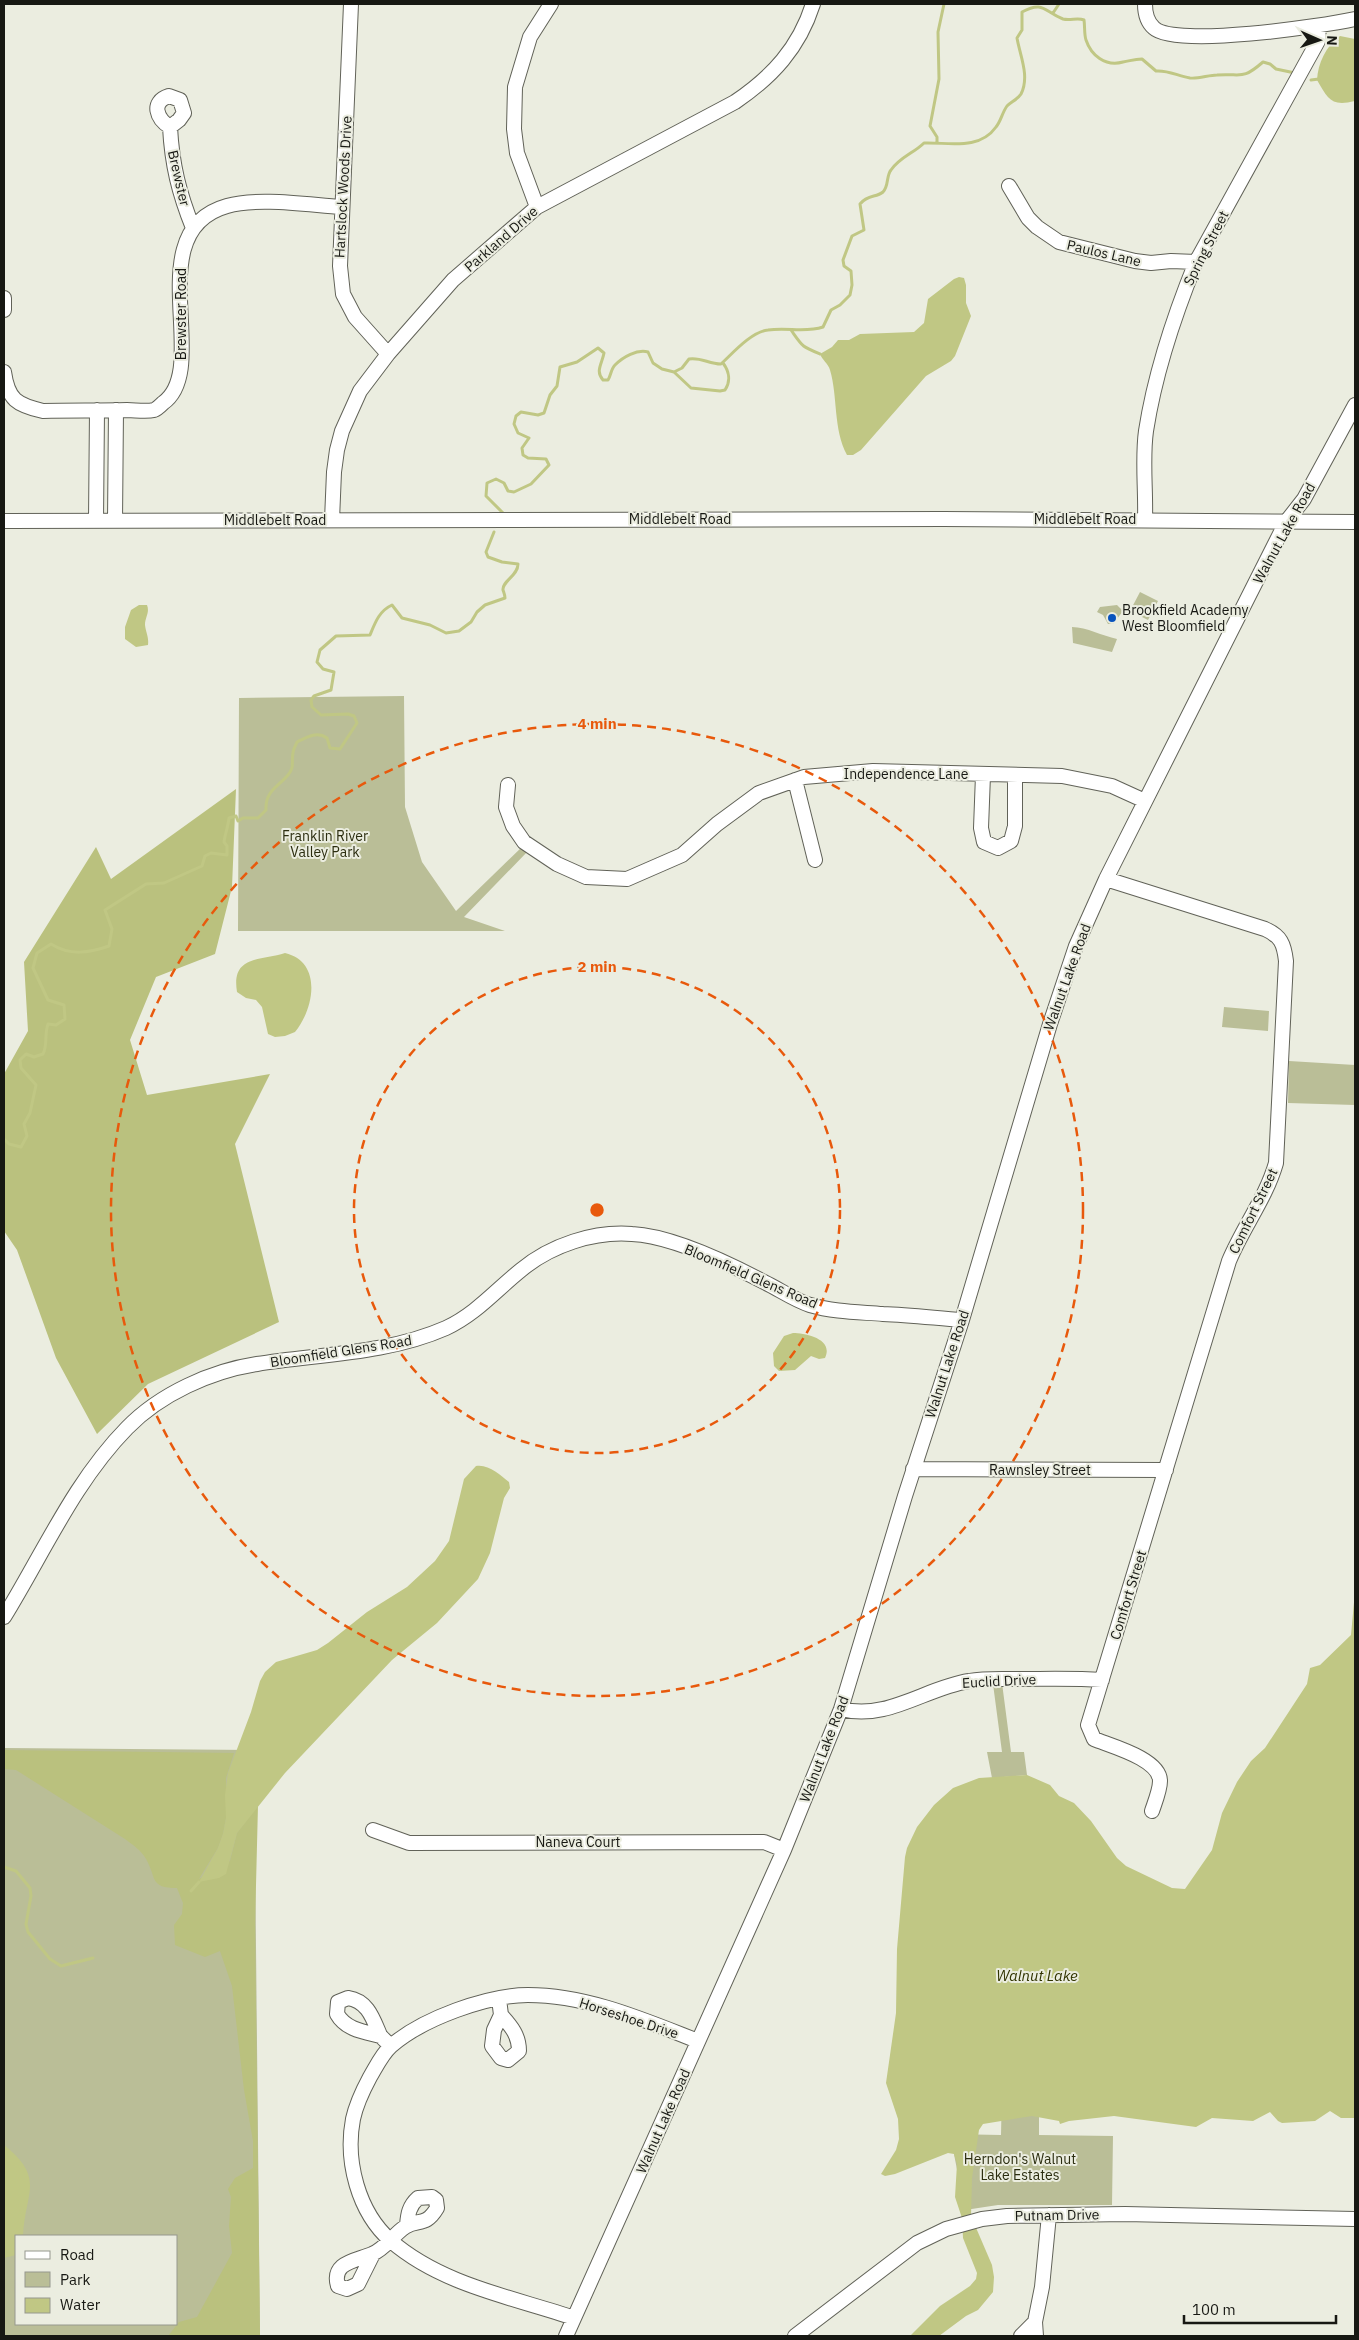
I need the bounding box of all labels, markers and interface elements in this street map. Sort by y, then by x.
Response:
north arrow [1294,15,1344,65]
text: N [1323,35,1341,46]
street label: Hartslock Woods Drive [330,115,356,259]
street label: Brewster [164,148,194,208]
street label: Parkland Drive [461,202,542,276]
street label: Spring Street [1179,207,1233,289]
street label: Paulos Lane [1065,236,1143,270]
street label: Brewster Road [172,268,190,360]
street label: Walnut Lake Road [1249,479,1319,587]
street label: Middlebelt Road [629,510,731,528]
street label: Middlebelt Road [1034,510,1136,528]
street label: Middlebelt Road [224,511,326,529]
place label: Brookfield Academy West Bloomfield [1122,601,1249,635]
marker: Brookfield Academy West Bloomfield [1106,612,1118,624]
text: 4 min [577,714,617,733]
street label: Independence Lane [844,765,969,783]
park label: Franklin River Valley Park [282,827,368,861]
street label: Walnut Lake Road [1039,921,1095,1033]
text: 2 min [577,957,617,976]
street label: Comfort Street [1225,1165,1281,1257]
centre of rings [588,1201,606,1219]
street label: Bloomfield Glens Road [682,1240,820,1312]
street label: Walnut Lake Road [921,1308,973,1420]
street label: Bloomfield Glens Road [269,1331,413,1371]
street label: Rawnsley Street [989,1461,1091,1479]
street label: Comfort Street [1106,1548,1150,1642]
street label: Euclid Drive [961,1670,1037,1692]
street label: Walnut Lake Road [795,1693,853,1805]
street label: Naneva Court [535,1833,621,1851]
water label: Walnut Lake [996,1966,1078,1985]
street label: Horseshoe Drive [577,1993,681,2043]
street label: Walnut Lake Road [632,2066,694,2176]
park label: Herndon's Walnut Lake Estates [964,2150,1076,2184]
street label: Putnam Drive [1014,2205,1100,2225]
legend [15,2235,178,2325]
text: Road [60,2245,95,2264]
text: Park [60,2270,90,2289]
scale bar [1184,2292,1336,2324]
text: Water [60,2295,101,2314]
text: 100 m [1192,2300,1236,2319]

